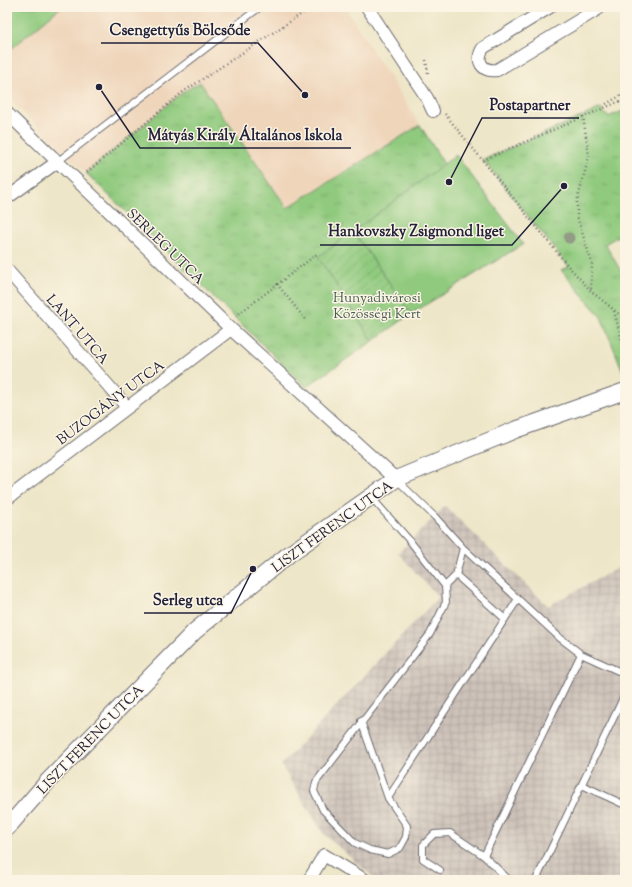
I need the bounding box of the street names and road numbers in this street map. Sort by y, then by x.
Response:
street label: SERLEG UTCA [121,205,209,290]
street label: LANT UTCA [40,291,113,370]
street label: BUZOGÁNY UTCA [53,356,170,451]
street label: LISZT FERENC UTCA [268,476,398,578]
street label: LISZT FERENC UTCA [34,681,150,800]

